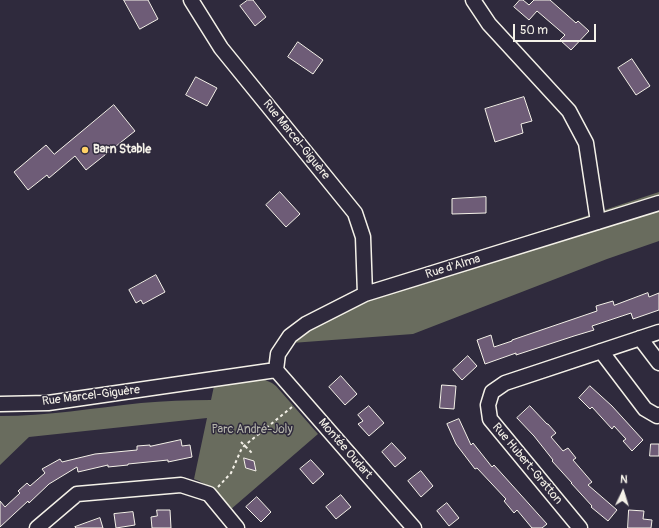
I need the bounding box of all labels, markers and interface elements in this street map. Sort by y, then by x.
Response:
scale bar [515,16,598,42]
text: 50 m [520,23,548,38]
street label: Rue Marcel-Giguère [259,97,333,183]
place label: Barn Stable [93,143,151,157]
marker: Barn Stable [80,145,90,155]
street label: Rue d'Alma [424,252,482,282]
street label: Rue Marcel-Giguère [41,383,141,409]
street label: Montée Oudart [315,416,375,482]
street label: Rue Hubert-Gratton [489,421,565,507]
park label: Parc André-Joly [211,423,293,437]
north arrow [603,472,643,512]
text: N [620,473,628,486]

